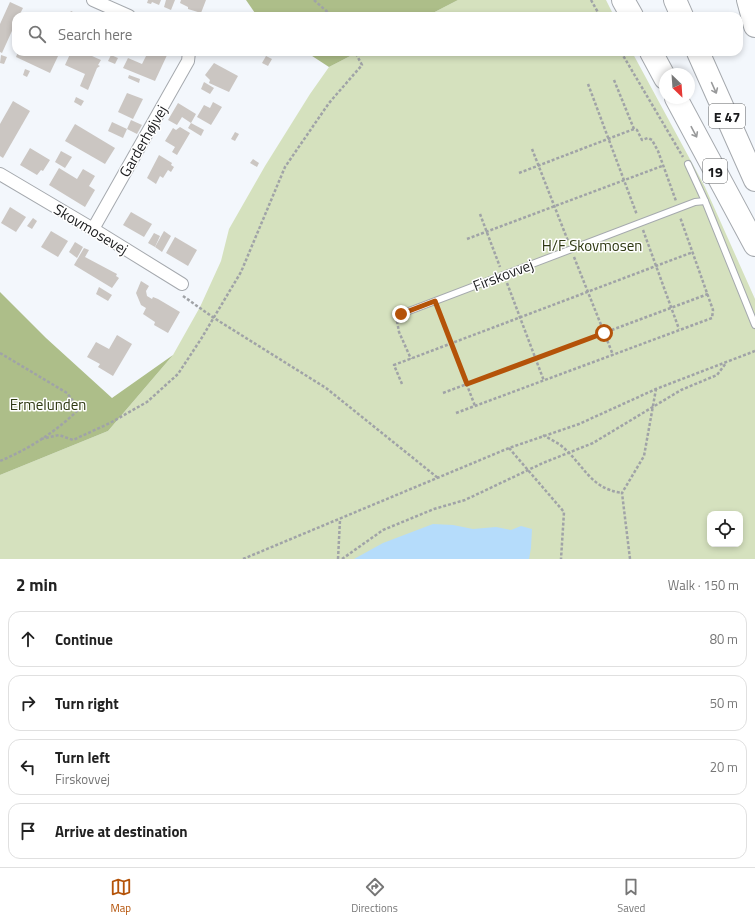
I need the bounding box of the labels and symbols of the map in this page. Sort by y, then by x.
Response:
north arrow [659,68,695,104]
one-way arrow [711,81,718,93]
street label: Garderhøjvej [113,101,173,181]
road number: E 47 [709,104,745,128]
one-way arrow [691,126,699,138]
road number: 19 [703,159,727,183]
street label: Skovmosevej [50,198,132,260]
park label: H/F Skovmosen [542,234,642,257]
street label: Firskovvej [469,253,537,297]
route end [392,305,410,323]
route start [595,324,613,342]
park label: Ermelunden [10,393,86,416]

